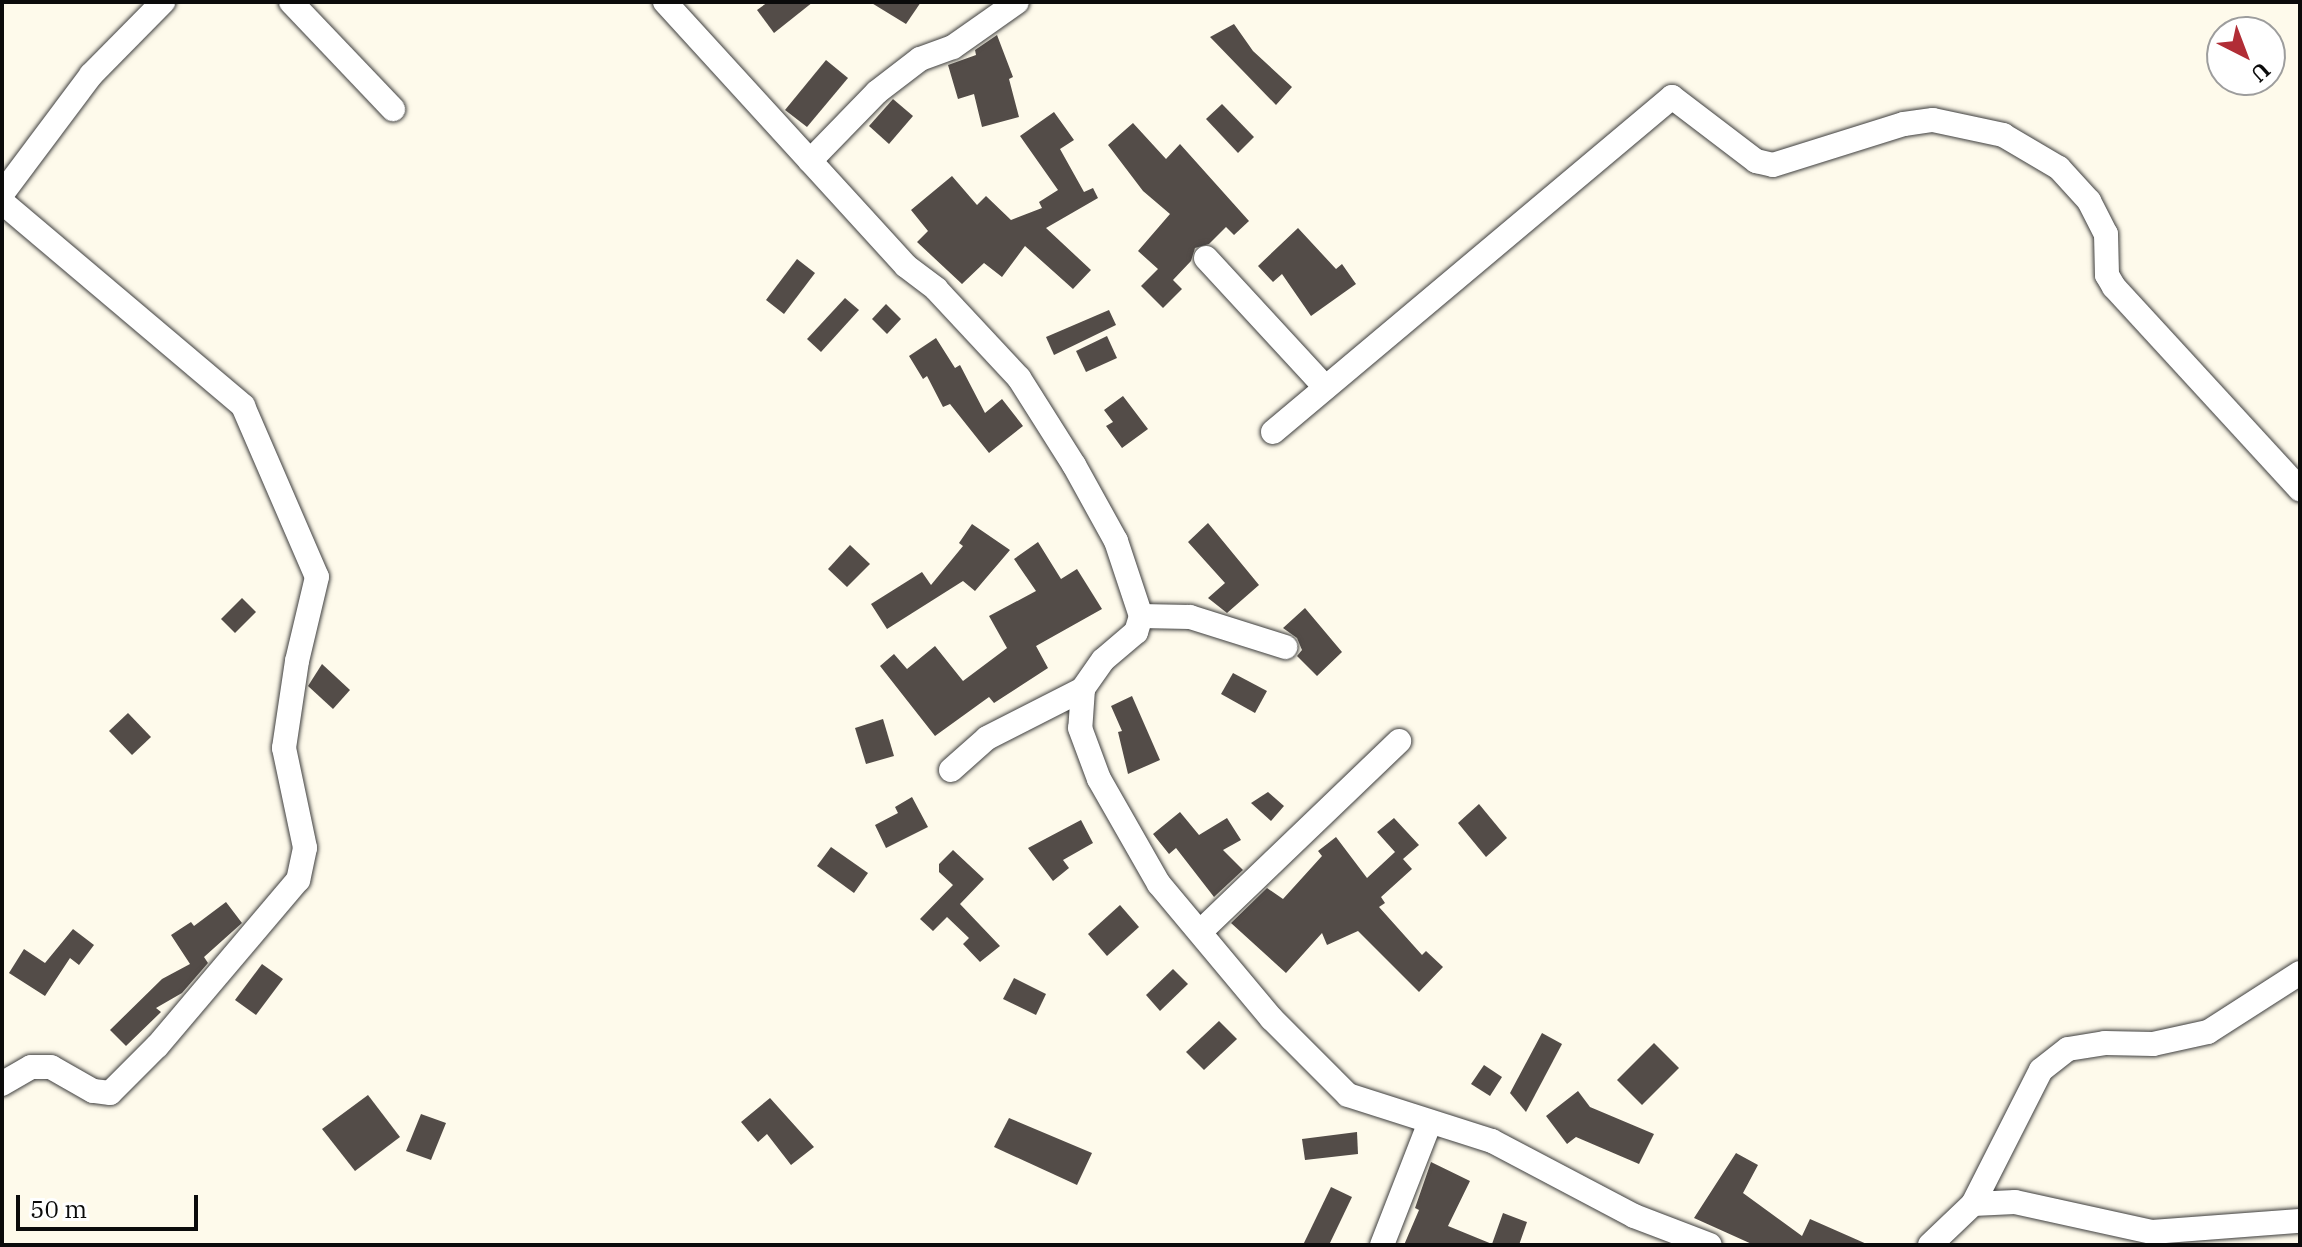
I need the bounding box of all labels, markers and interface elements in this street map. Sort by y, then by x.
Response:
north arrow [2206,16,2286,96]
text: U [2245,56,2277,89]
scale bar [20,1179,202,1229]
text: 50 m [30,1193,87,1225]

